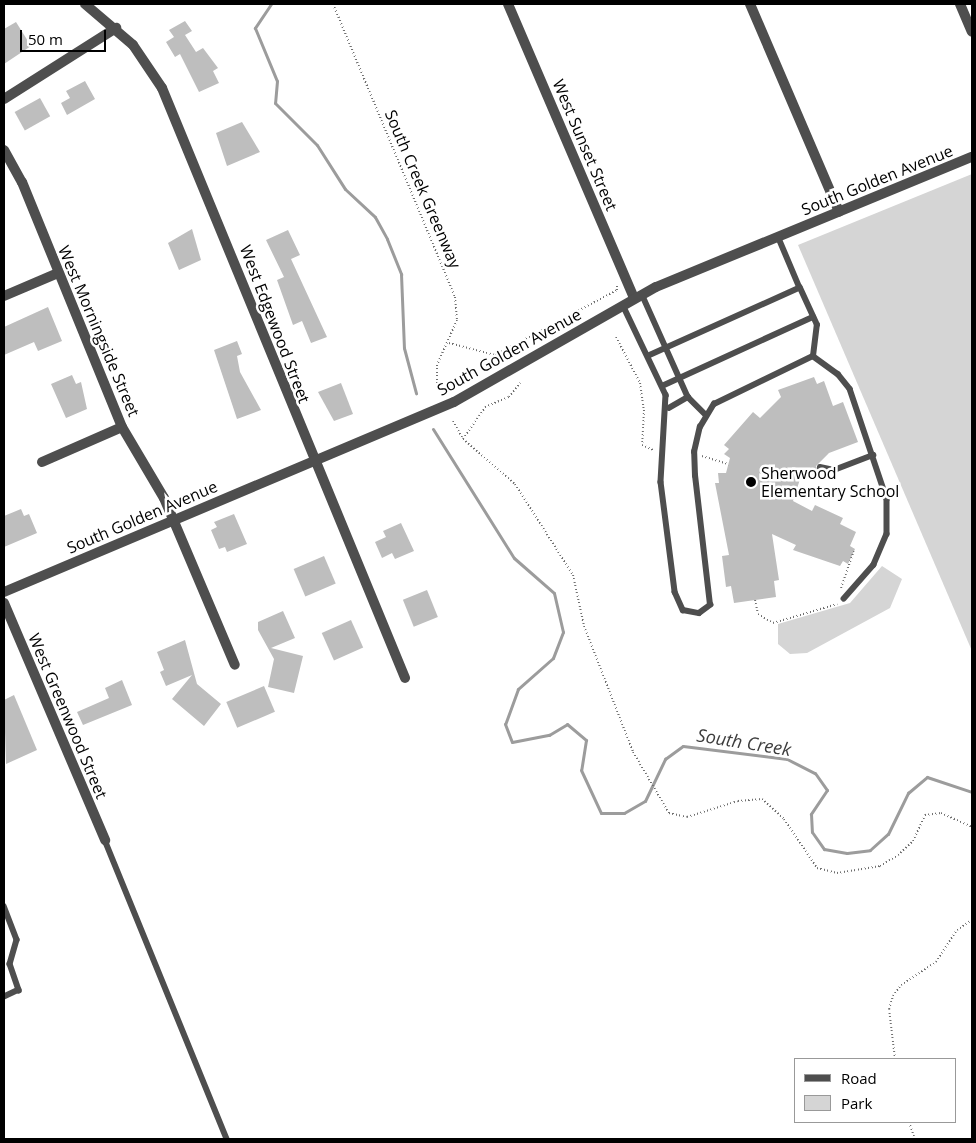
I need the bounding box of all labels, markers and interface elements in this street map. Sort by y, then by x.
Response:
scale bar [22,20,109,52]
text: 50 m [28,29,63,49]
street label: West Sunset Street [549,76,621,214]
street label: South Creek Greenway [381,107,465,271]
street label: South Golden Avenue [798,141,956,219]
street label: West Edgewood Street [236,242,314,406]
street label: West Morningside Street [54,243,144,419]
street label: South Golden Avenue [434,304,584,400]
place label: Sherwood Elementary School [761,463,899,501]
marker: Sherwood Elementary School [745,476,757,488]
street label: South Golden Avenue [64,477,220,557]
street label: West Greenwood Street [24,631,112,801]
water label: South Creek [695,724,793,760]
legend [794,1058,956,1123]
text: Road [841,1068,877,1088]
text: Park [841,1093,872,1113]

